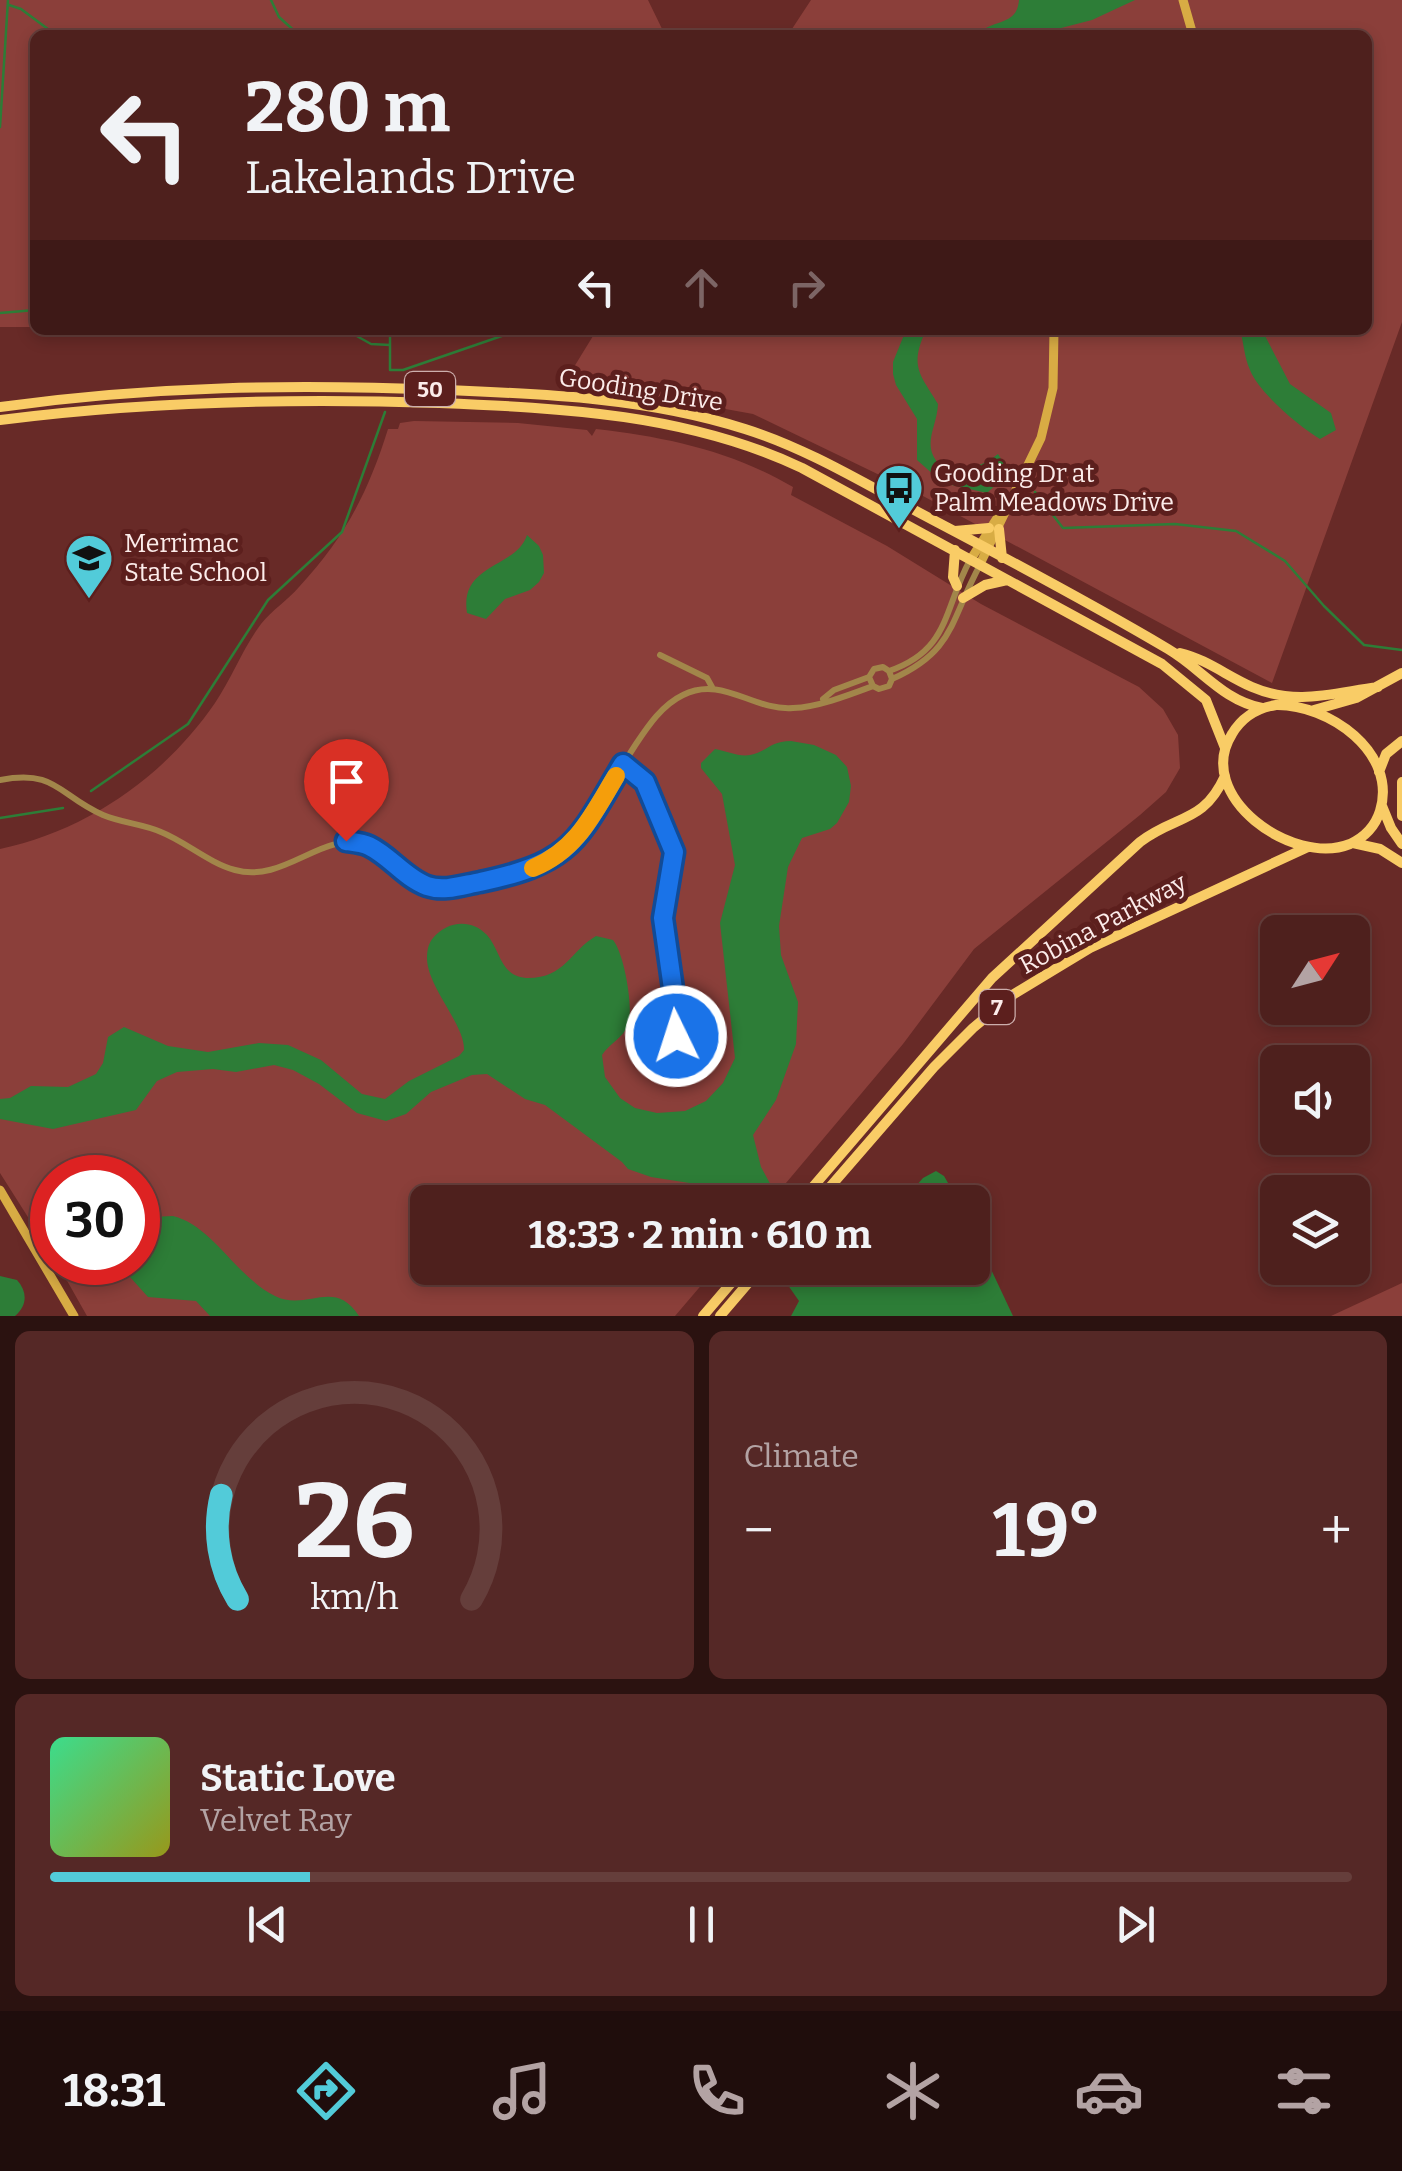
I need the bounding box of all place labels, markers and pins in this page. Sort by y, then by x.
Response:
place label: Gooding Dr at Palm Meadows Drive [934,459,1174,518]
bus stop icon: Gooding Dr at Palm Meadows Drive [873,462,925,530]
place label: Merrimac State School [124,529,267,588]
school or university icon: Merrimac State School [63,532,115,600]
pin [304,739,389,842]

